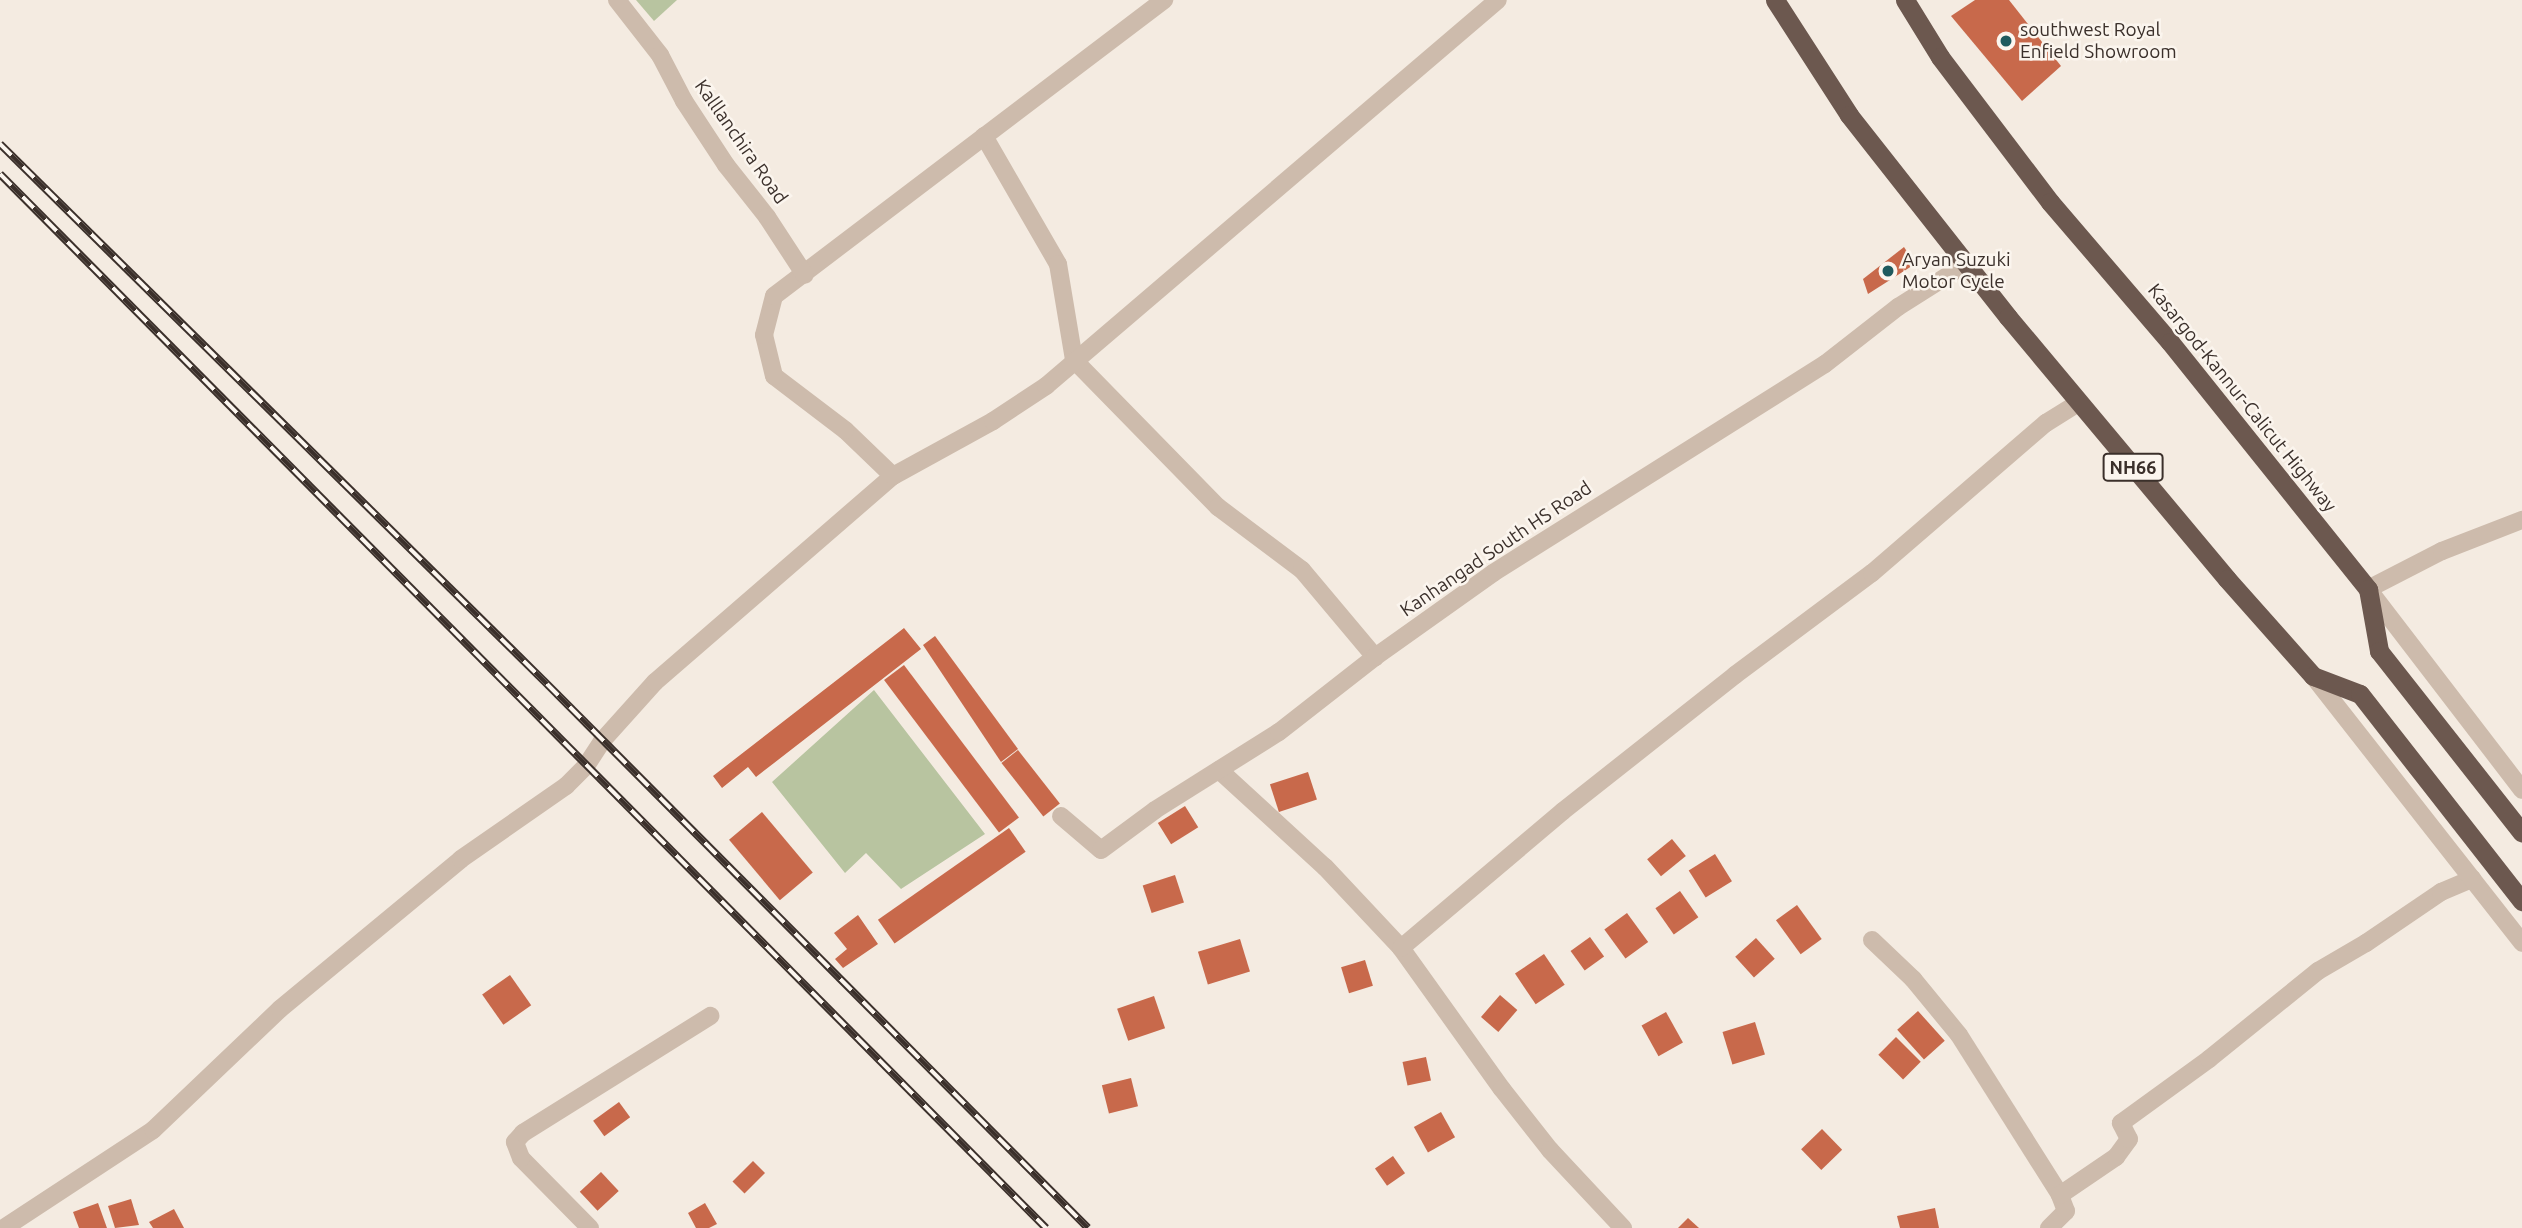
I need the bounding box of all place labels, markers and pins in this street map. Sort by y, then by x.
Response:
place label: southwest Royal Enfield Showroom [2020,19,2177,63]
marker: southwest Royal Enfield Showroom [1998,33,2014,49]
place label: Aryan Suzuki Motor Cycle [1902,249,2011,293]
marker: Aryan Suzuki Motor Cycle [1880,263,1896,279]

